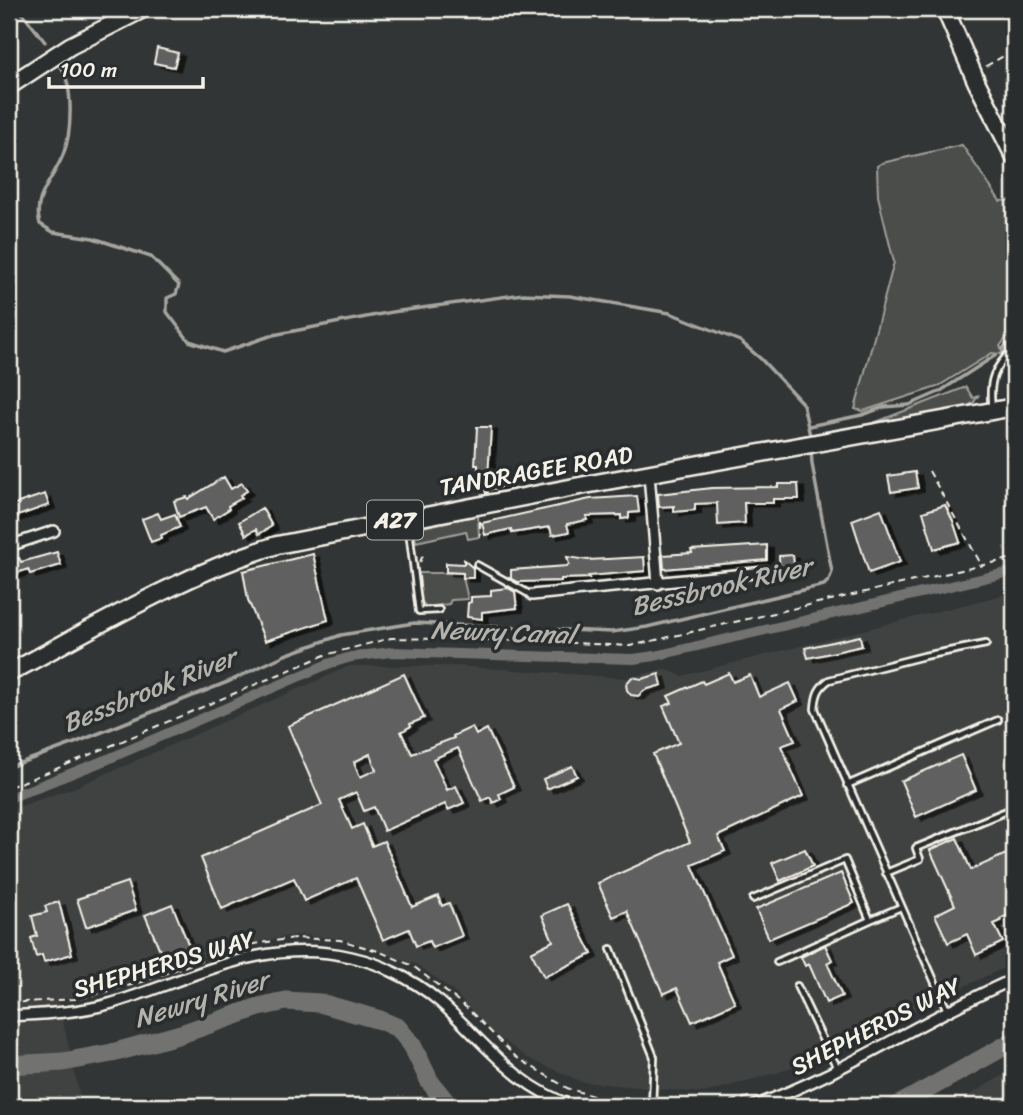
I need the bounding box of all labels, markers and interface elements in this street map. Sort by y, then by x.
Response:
scale bar [49,46,203,90]
text: 100 m [60,51,117,89]
street label: TANDRAGEE ROAD [436,433,636,509]
road number: A27 [367,500,423,540]
water label: Bessbrook River [626,542,820,629]
water label: Newry Canal [430,607,581,658]
water label: Bessbrook River [55,633,247,746]
street label: SHEPHERDS WAY [68,918,261,1010]
water label: Newry River [128,956,278,1041]
street label: SHEPHERDS WAY [783,964,970,1087]

